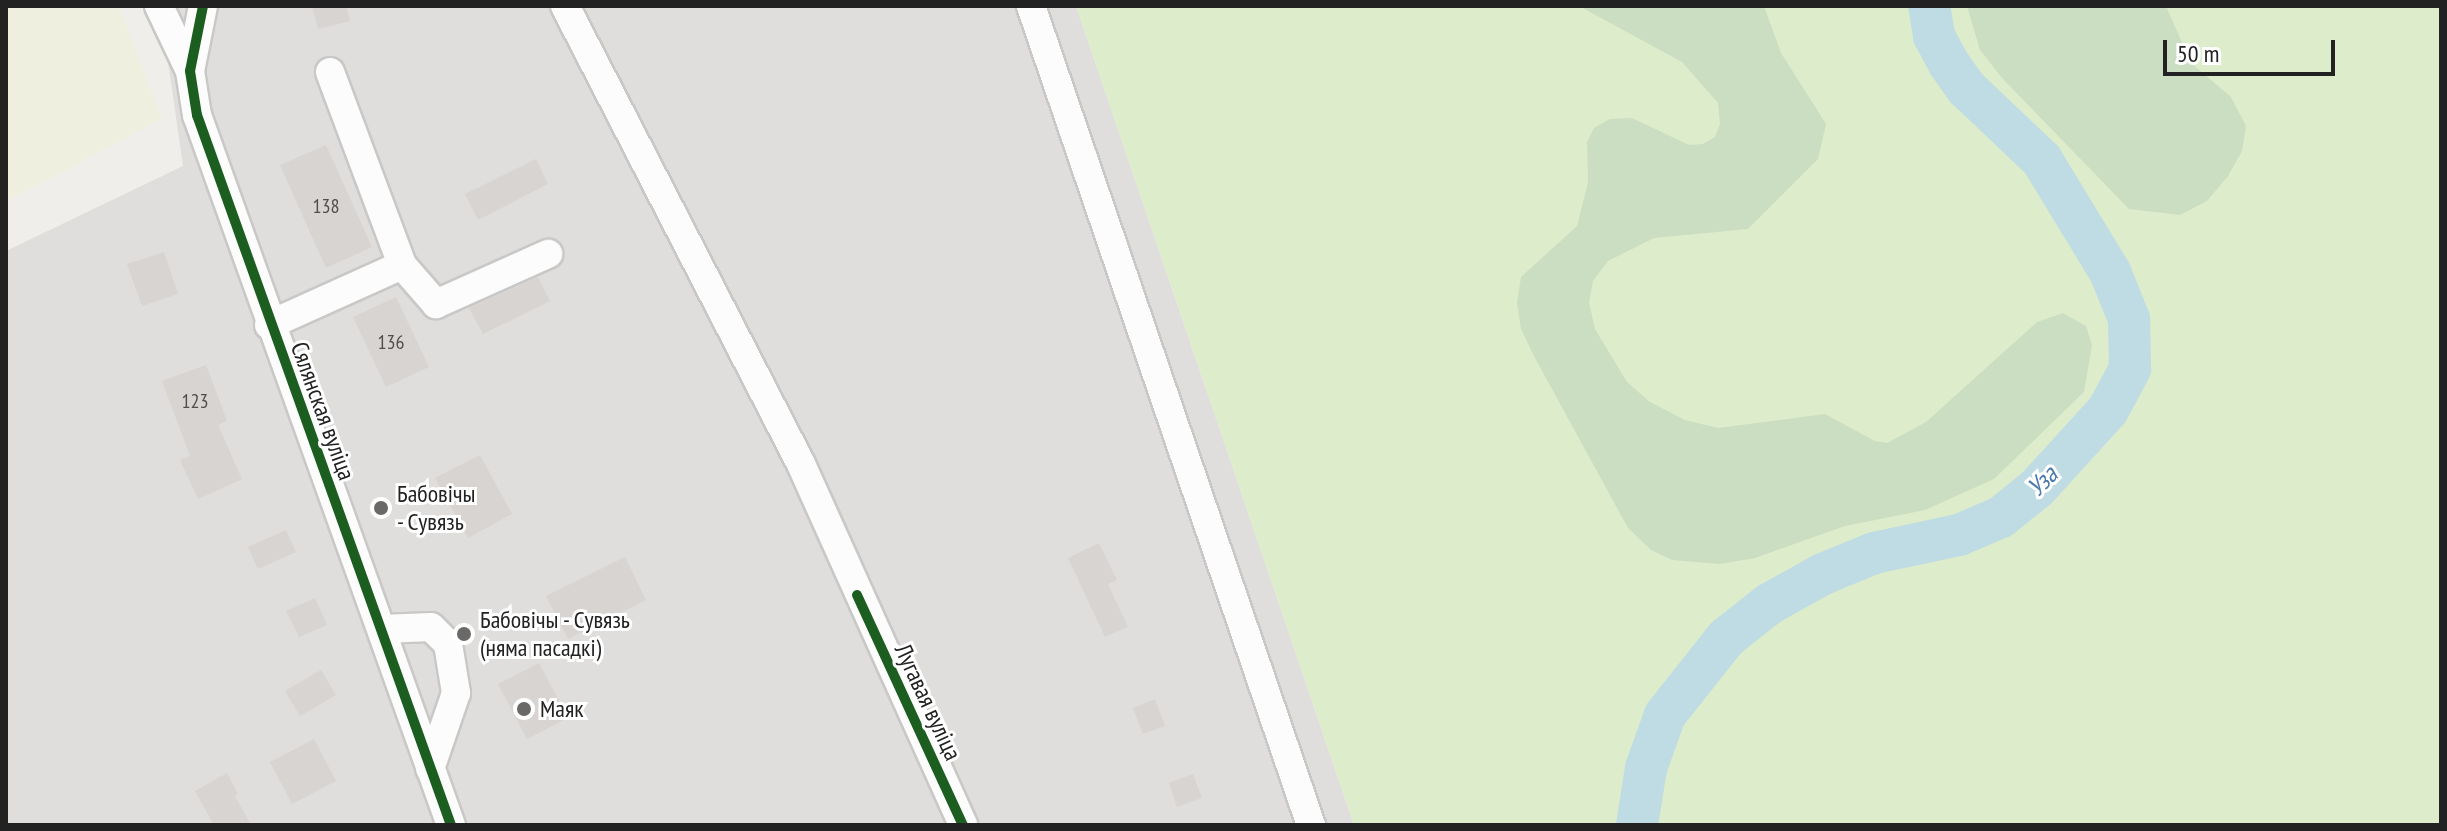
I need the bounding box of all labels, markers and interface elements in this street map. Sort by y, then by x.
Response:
scale bar [2167,24,2339,74]
text: 50 m [2177,38,2219,69]
house number: 138 [313,194,339,218]
house number: 136 [378,330,404,354]
street label: Сялянская вуліца [285,338,361,484]
house number: 123 [182,389,208,413]
water label: Уза [2020,459,2064,503]
place label: Бабовічы - Сувязь [397,480,475,536]
marker: Бабовічы - Сувязь [372,499,390,517]
place label: Бабовічы - Сувязь (няма пасадкі) [480,606,632,662]
marker: Бабовічы - Сувязь (няма пасадкі) [455,625,473,643]
street label: Лугавая вуліца [889,639,967,765]
place label: Маяк [540,695,583,723]
marker: Маяк [515,700,533,718]

